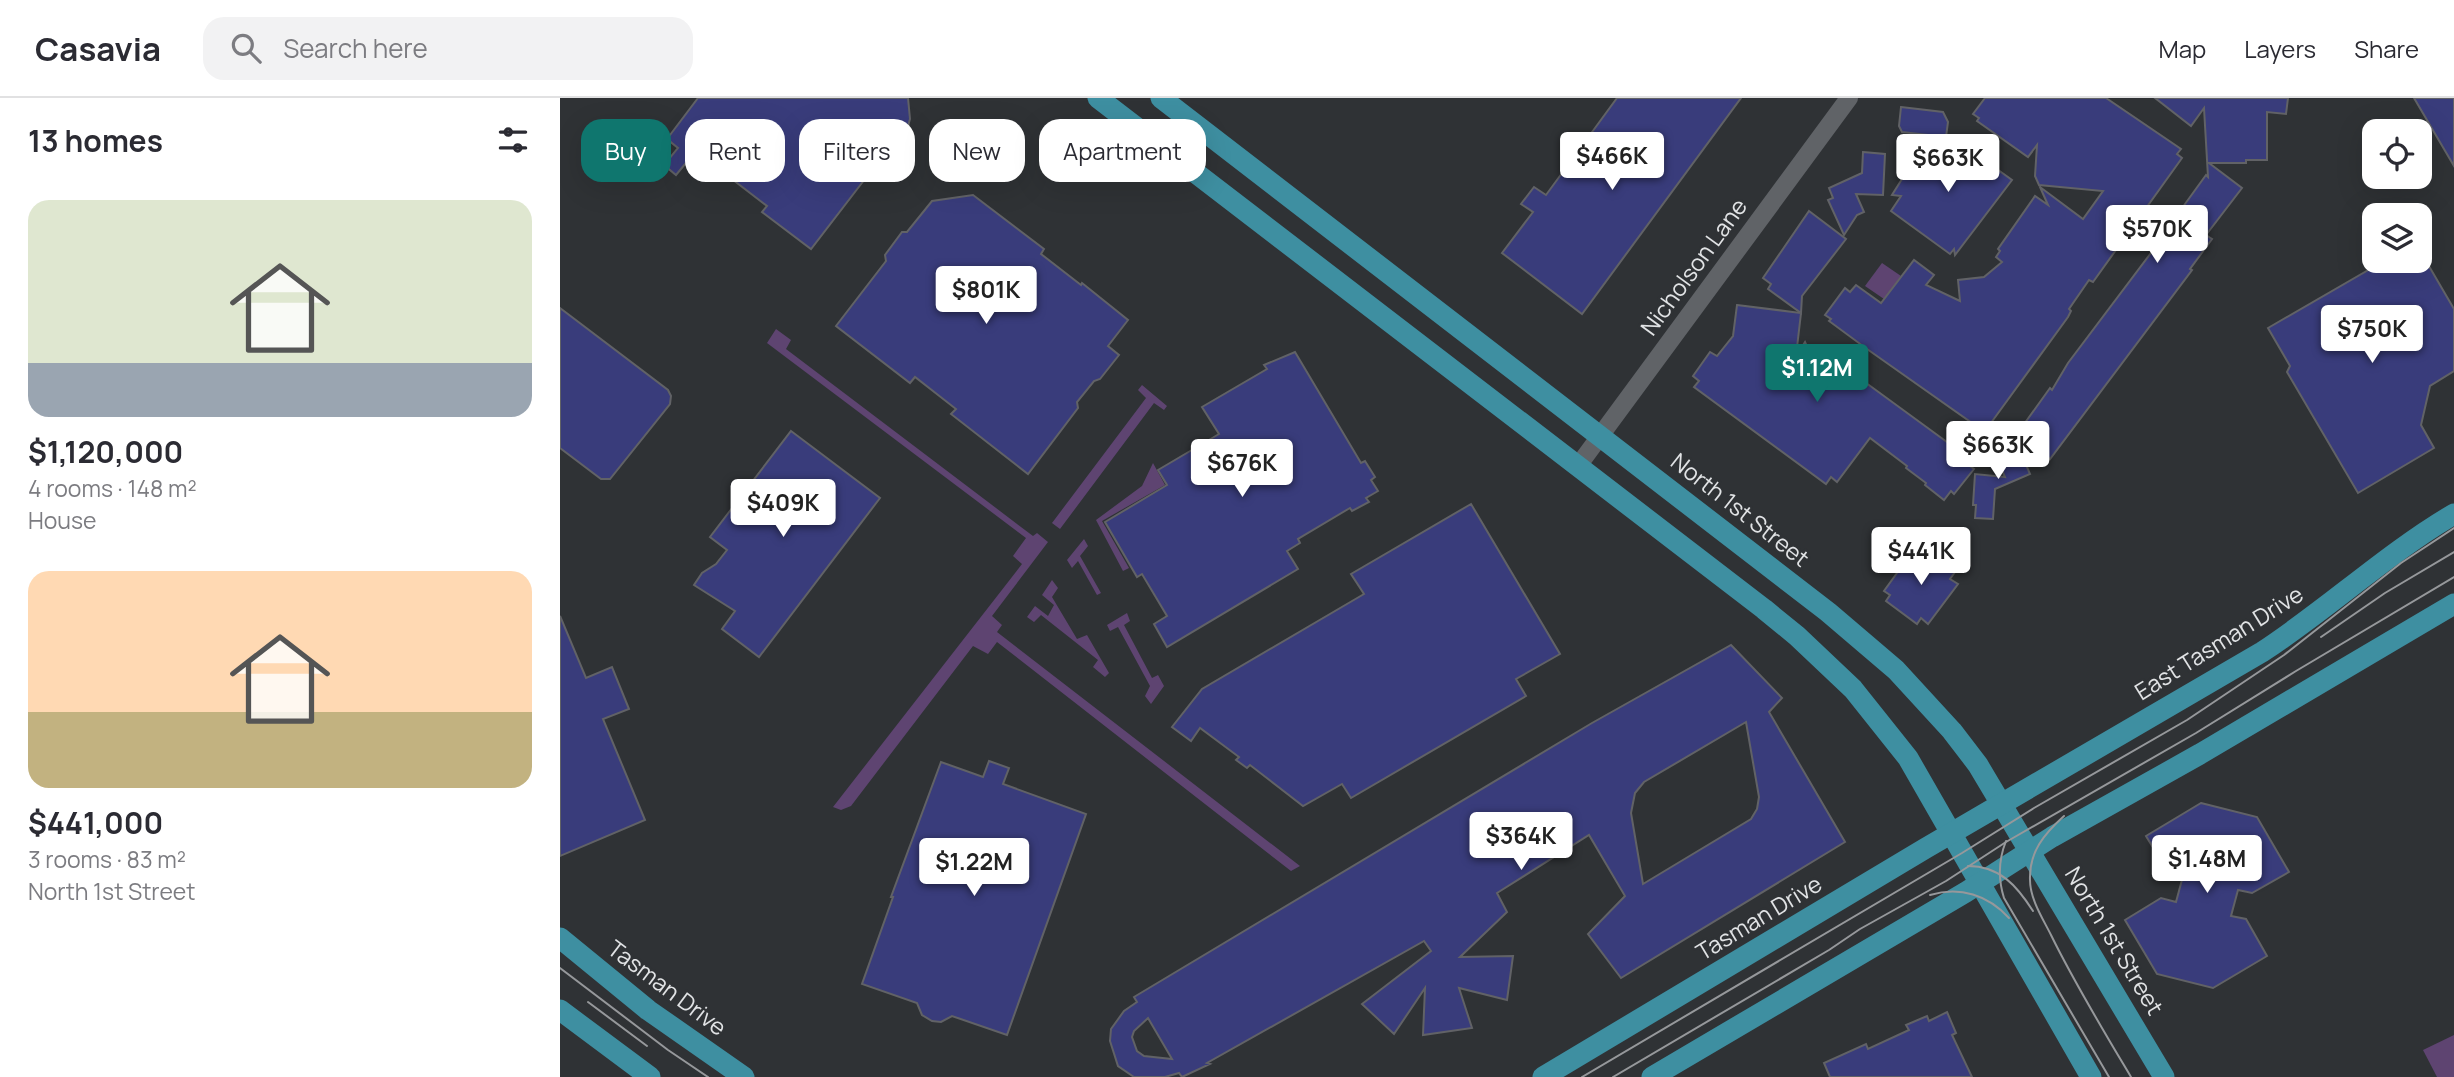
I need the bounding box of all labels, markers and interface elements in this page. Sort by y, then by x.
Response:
search box [203,17,693,80]
text: Casavia [35,26,161,71]
icon: search [227,29,265,67]
text: Search here [283,30,428,66]
text: Map [2159,32,2206,65]
text: Layers [2244,32,2316,65]
text: Share [2354,32,2419,65]
chip: Buy [581,119,671,182]
chip: Rent [685,119,785,182]
chip: Filters [799,119,915,182]
chip: New [929,119,1025,182]
chip: Apartment [1039,119,1206,182]
map controls [2362,119,2432,273]
button: locate [2362,119,2432,189]
text: 13 homes [28,120,163,161]
icon: filters [494,121,532,159]
pin: $466K [1563,132,1661,192]
pin: $663K [1899,134,1997,194]
text: $466K [1576,139,1648,171]
text: $663K [1912,141,1984,173]
street label: Nicholson Lane [1633,191,1754,341]
button: layers [2362,203,2432,273]
pin: $570K [2108,206,2206,265]
text: $570K [2122,212,2192,244]
icon: home [217,245,343,371]
pin: $801K [937,266,1035,326]
text: $801K [952,273,1020,305]
pin: $750K [2323,306,2421,365]
text: $750K [2337,312,2407,344]
pin: $1.12M [1760,344,1874,404]
text: $1.12M [1781,351,1853,383]
pin: $663K [1949,422,2047,481]
text: $663K [1962,428,2034,460]
text: $1,120,000 [28,431,183,472]
pin: $676K [1193,440,1291,499]
street label: North 1st Street [1665,445,1816,573]
text: $676K [1207,446,1277,478]
text: 4 rooms · 148 m² [28,472,197,504]
pin: $409K [734,480,832,539]
text: $409K [747,486,819,518]
text: House [28,504,97,536]
pin: $441K [1872,528,1970,587]
text: $441K [1887,534,1955,566]
street label: East Tasman Drive [2128,577,2309,707]
icon: home [217,616,343,742]
text: $441,000 [28,802,163,843]
pin: $364K [1472,812,1570,872]
text: $364K [1486,819,1557,851]
pin: $1.48M [2150,836,2264,895]
pin: $1.22M [917,838,1031,898]
text: $1.48M [2168,842,2246,874]
text: 3 rooms · 83 m² [28,843,186,875]
text: $1.22M [935,845,1013,877]
street label: North 1st Street [2058,860,2172,1021]
street label: Tasman Drive [1690,867,1827,967]
text: North 1st Street [28,875,196,907]
street label: Tasman Drive [602,932,734,1042]

